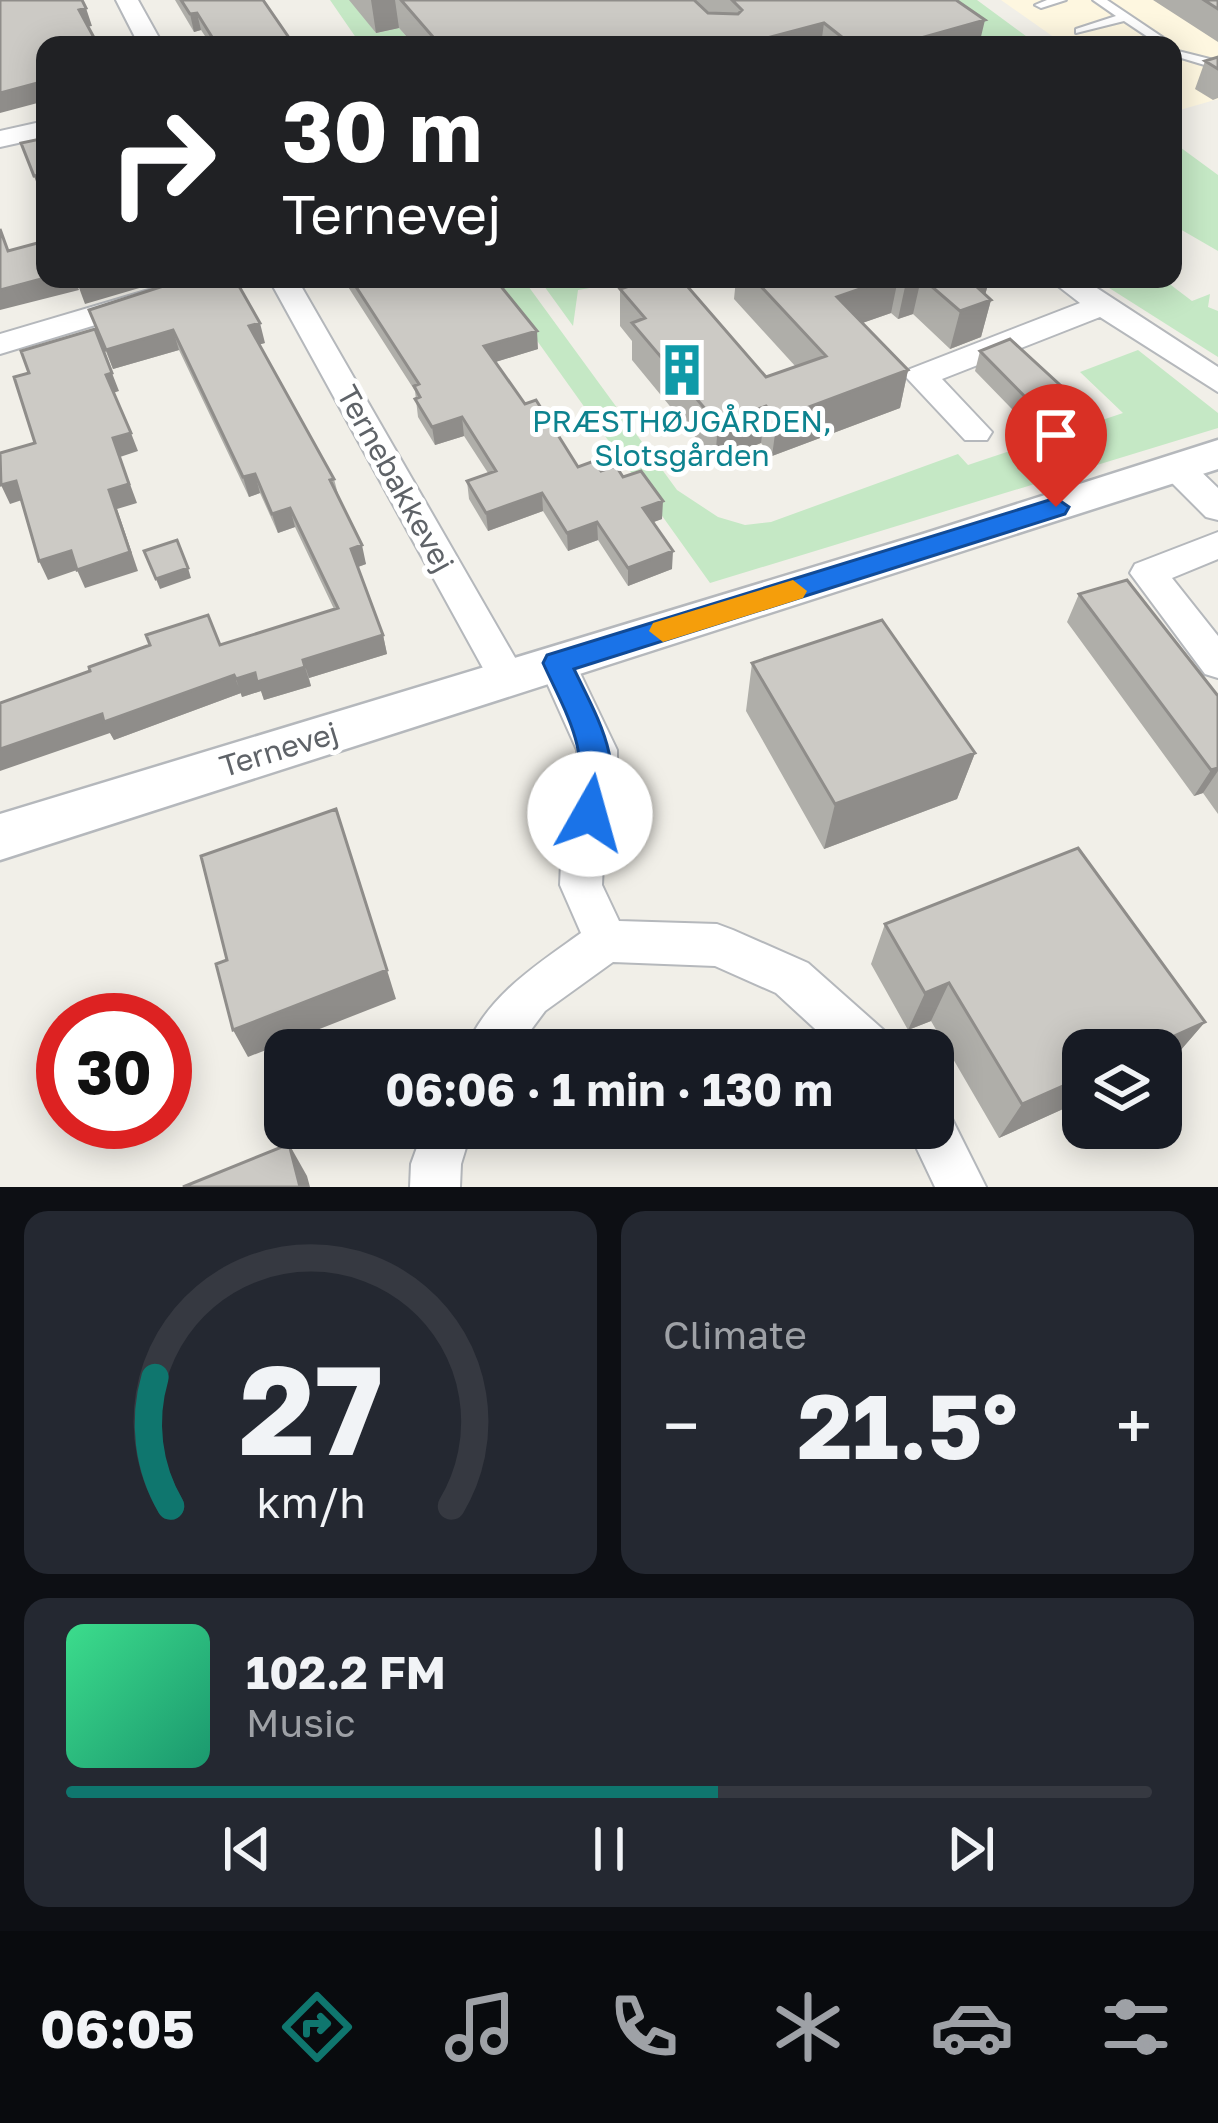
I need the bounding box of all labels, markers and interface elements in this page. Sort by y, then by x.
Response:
text: 30 m [282,80,482,180]
icon: right [84,84,240,240]
text: Ternevej [282,181,501,246]
building icon: PRÆSTHØJGÅRDEN, Slotsgården [653,341,711,399]
street label: Ternebakkevej [330,379,462,578]
pin [1005,384,1107,507]
icon: arrive [1023,402,1089,468]
place label: PRÆSTHØJGÅRDEN, Slotsgården [532,403,832,473]
street label: Ternevej [215,714,342,784]
position arrow [527,751,653,877]
speed limit sign: 30 [36,993,192,1149]
map controls [1062,1029,1182,1149]
button: layers [1062,1029,1182,1149]
text: 06:06 · 1 min · 130 m [385,1062,833,1116]
text: Climate [663,1311,807,1358]
text: 27 [238,1333,383,1482]
text: 21.5° [797,1371,1018,1479]
text: − [663,1385,699,1465]
text: + [1116,1385,1152,1465]
text: km/h [256,1475,365,1526]
text: 102.2 FM [246,1645,446,1699]
text: Music [246,1699,356,1746]
icon: previous [214,1816,280,1882]
icon: pause [576,1816,642,1882]
icon: next [938,1816,1004,1882]
icon: directions [275,1985,359,2069]
icon: music [438,1985,522,2069]
icon: phone [602,1985,686,2069]
icon: climate [766,1985,850,2069]
icon: car [930,1985,1014,2069]
icon: filters [1094,1985,1178,2069]
text: 06:05 [40,1995,195,2060]

